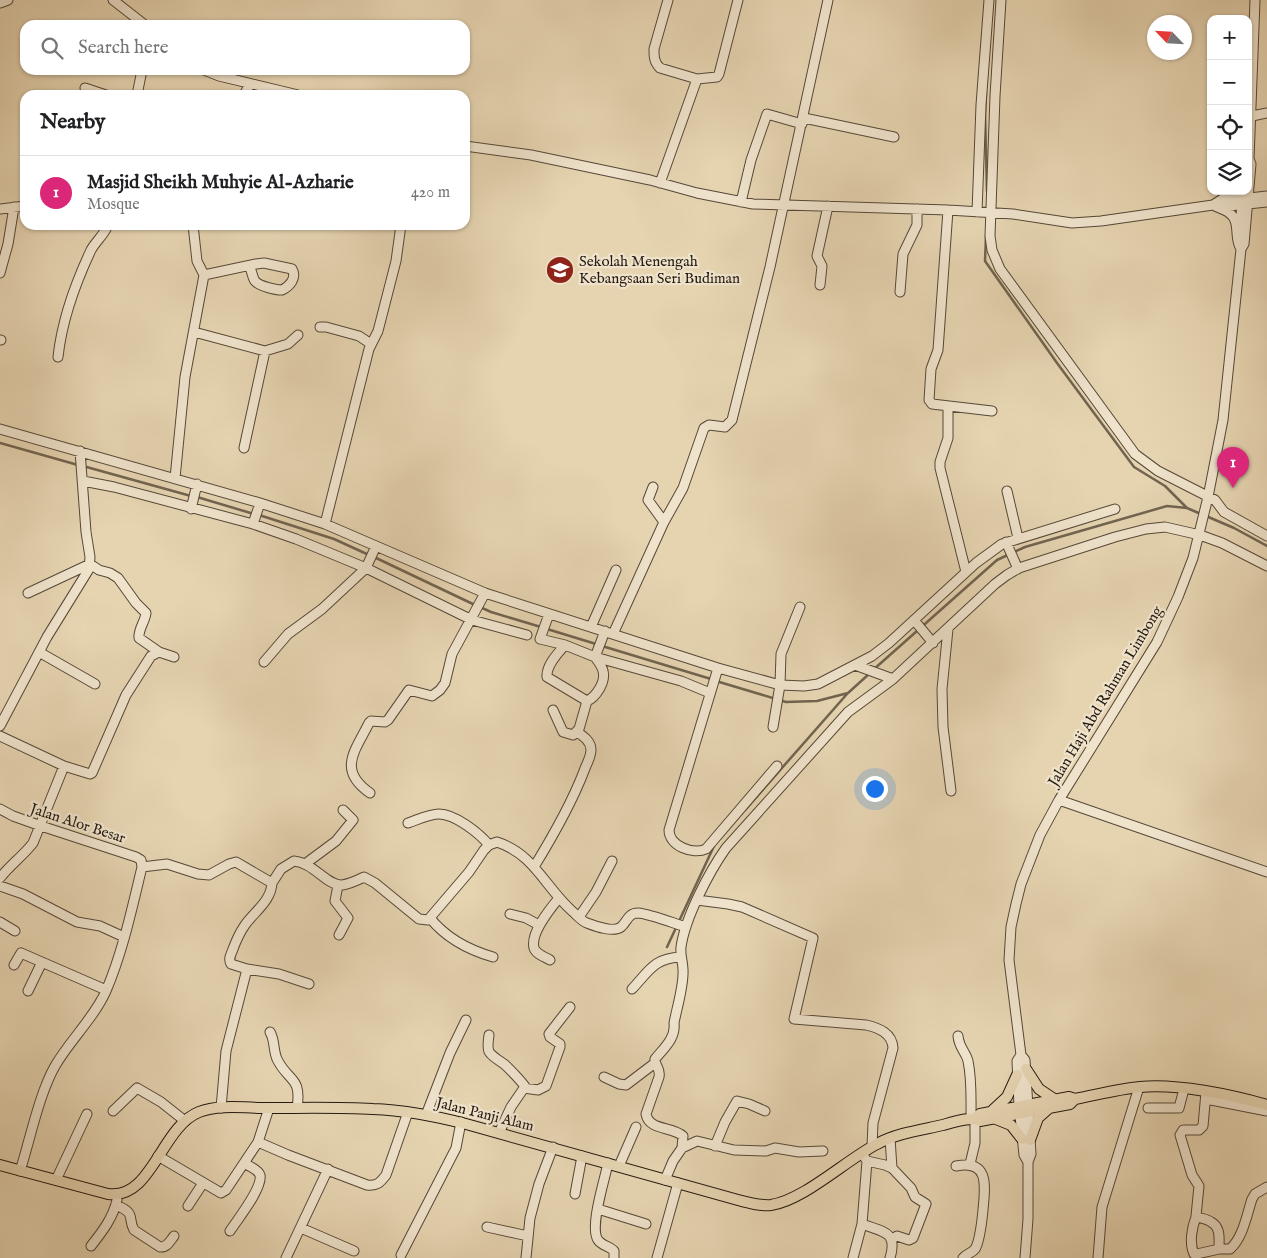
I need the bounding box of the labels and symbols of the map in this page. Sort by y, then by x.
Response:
north arrow [1147,15,1192,60]
place label: Sekolah Menengah Kebangsaan Seri Budiman [579,252,740,288]
school or university icon: Sekolah Menengah Kebangsaan Seri Budiman [545,255,575,285]
pin: 1 [1217,447,1249,488]
street label: Jalan Haji Abd Rahman Limbong [1043,602,1167,792]
your location [862,776,888,802]
street label: Jalan Alor Besar [26,799,128,848]
street label: Jalan Panji Alam [432,1093,536,1136]

